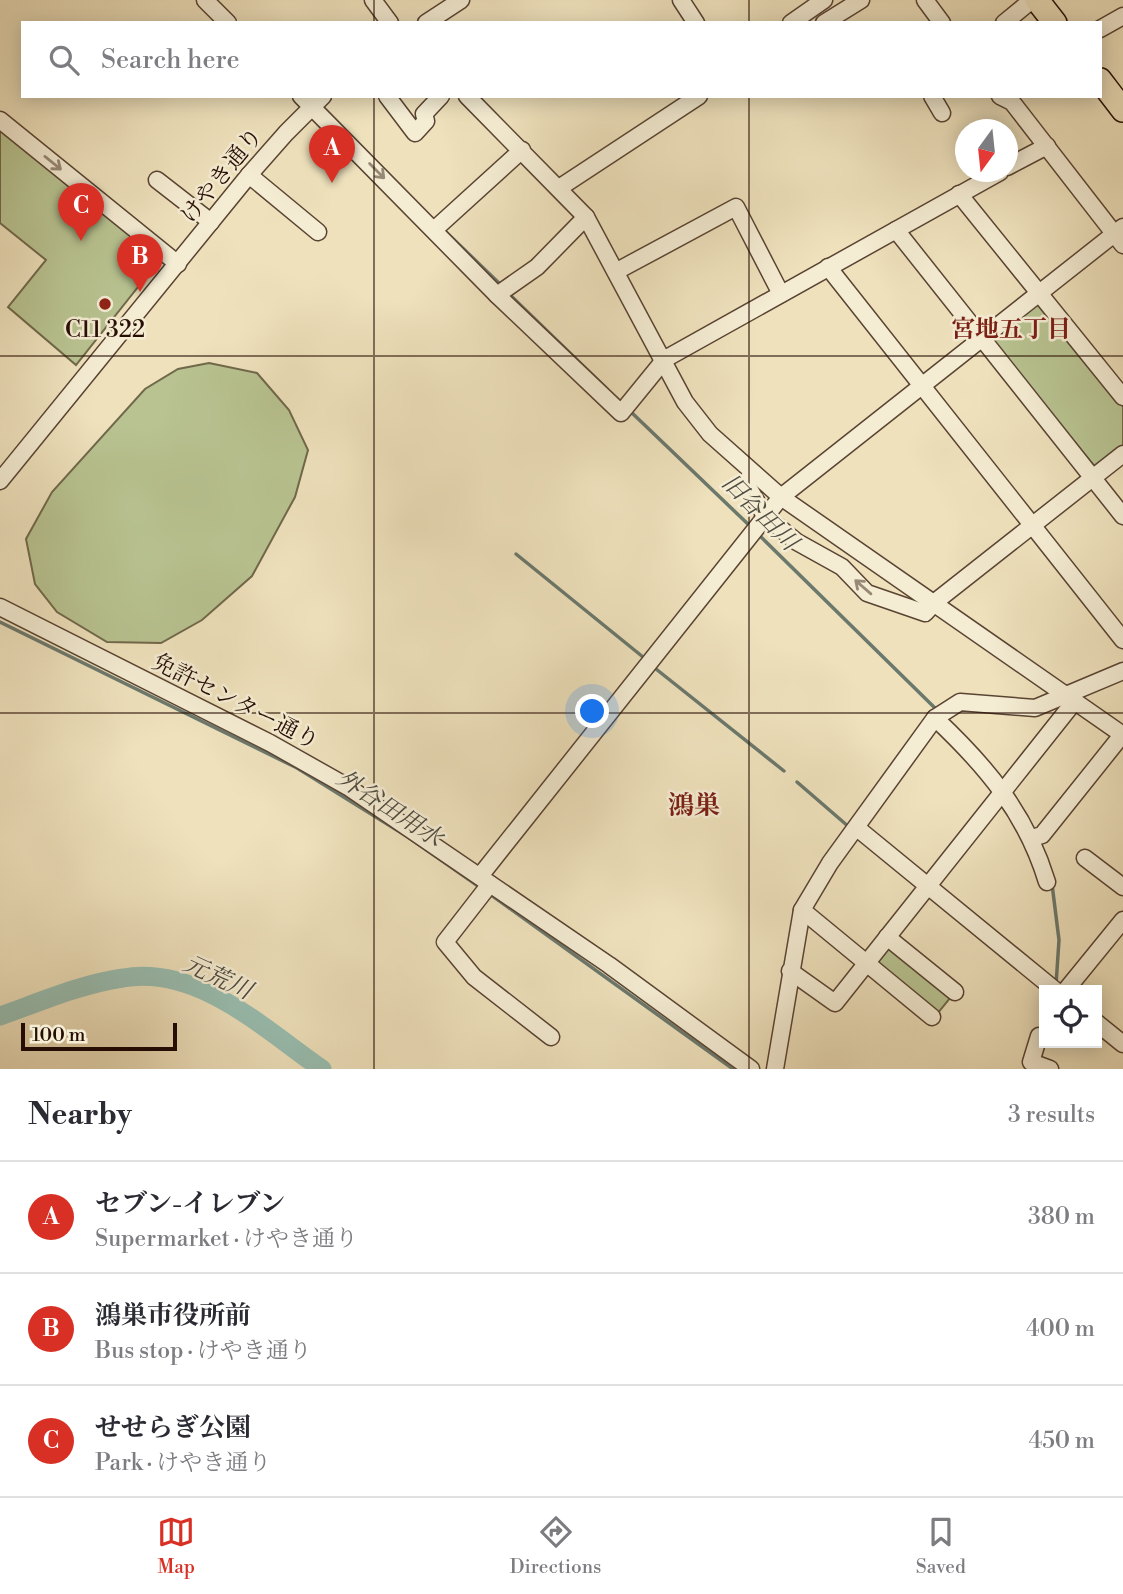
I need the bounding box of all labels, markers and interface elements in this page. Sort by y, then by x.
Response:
search box [21,21,1102,98]
icon: search [45,41,83,79]
text: Search here [101,44,240,76]
north arrow [955,119,1018,182]
street label: けやき通り [175,122,269,229]
pin: A [309,125,355,183]
one-way arrow [43,155,61,170]
one-way arrow [368,163,385,180]
pin: C [58,183,104,241]
pin: B [117,234,163,292]
marker: C11 322 [97,296,113,312]
district label: 宮地五丁目 [951,315,1071,345]
place label: C11 322 [65,316,145,344]
water label: 旧谷田川 [715,468,806,559]
one-way arrow [854,579,872,595]
street label: 免許センター通り [148,648,323,756]
your location [575,694,609,728]
water label: 外谷田用水 [331,764,450,855]
district label: 鴻巣 [668,790,720,822]
water label: 元荒川 [179,949,259,1008]
map controls [1039,985,1102,1048]
button: locate [1039,985,1102,1048]
scale bar [21,1020,177,1052]
text: 100 m [32,1023,85,1047]
text: Nearby [28,1096,132,1134]
text: 3 results [1008,1101,1095,1129]
text: セブン-イレブン [95,1188,285,1220]
text: A [43,1203,59,1231]
text: 380 m [1028,1203,1095,1231]
text: Supermarket · けやき通り [95,1225,358,1253]
text: 鴻巣市役所前 [95,1300,251,1332]
text: B [42,1315,60,1343]
text: 400 m [1026,1315,1095,1343]
text: Bus stop · けやき通り [95,1337,312,1365]
text: せせらぎ公園 [95,1412,251,1444]
text: C [43,1427,59,1455]
text: 450 m [1029,1427,1095,1455]
text: Park · けやき通り [95,1449,271,1477]
tab: Map [157,1513,195,1579]
tab: Directions [510,1513,601,1579]
tab: Saved [916,1513,966,1579]

